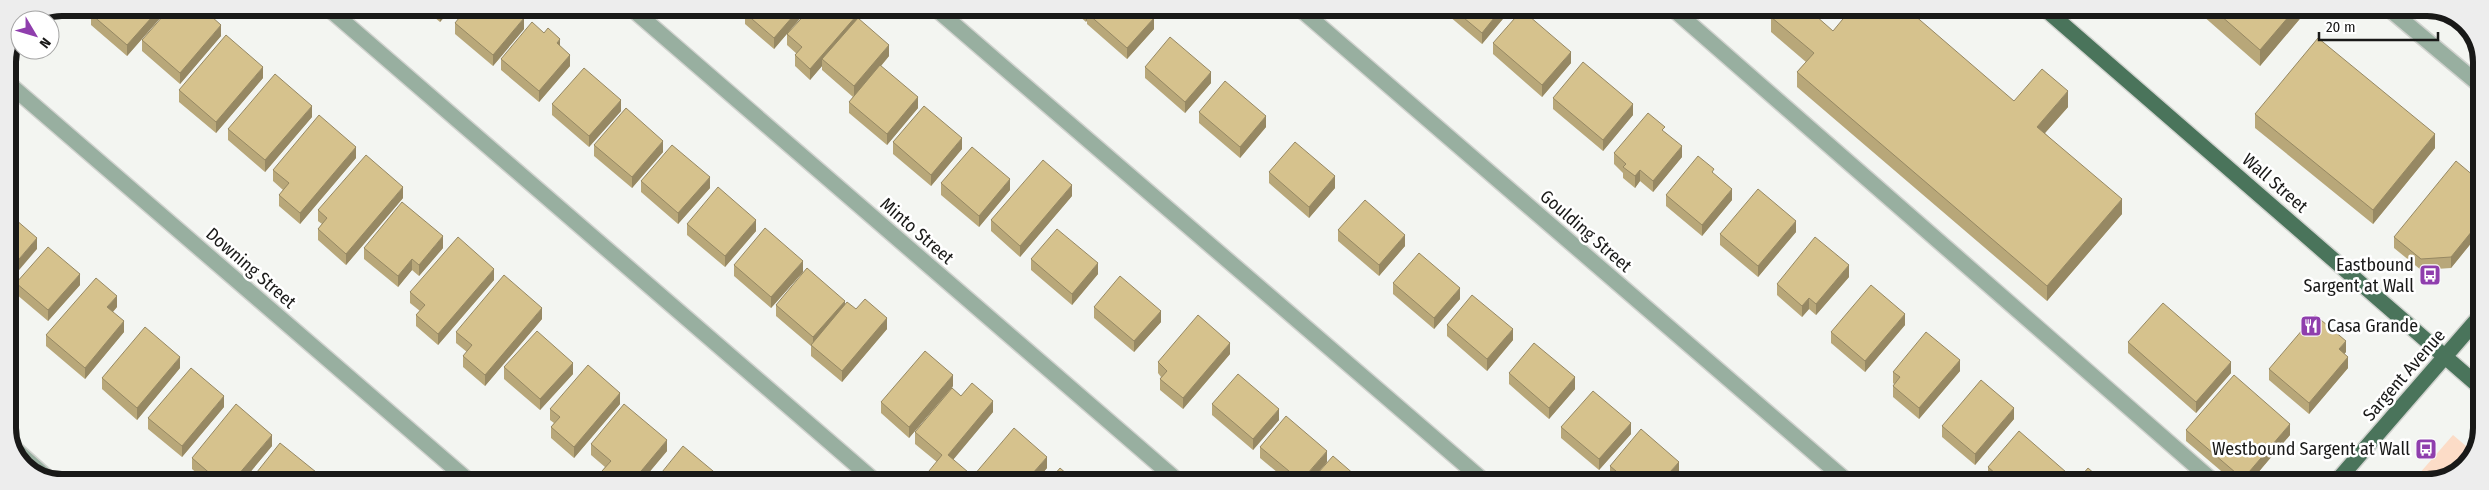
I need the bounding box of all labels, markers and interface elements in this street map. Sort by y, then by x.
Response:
north arrow [10,10,60,60]
scale bar [2319,10,2438,42]
text: 20 m [2326,18,2356,36]
text: N [36,34,54,51]
street label: Wall Street [2238,149,2312,217]
street label: Goulding Street [1536,185,1637,277]
street label: Minto Street [876,193,958,269]
street label: Downing Street [201,223,301,313]
place label: Eastbound Sargent at Wall [2304,254,2414,297]
bus stop icon: Eastbound Sargent at Wall [2418,263,2442,287]
restaurant icon: Casa Grande [2299,314,2323,338]
place label: Casa Grande [2327,315,2418,337]
street label: Sargent Avenue [2358,324,2450,425]
bus stop icon: Westbound Sargent at Wall [2414,437,2438,461]
place label: Westbound Sargent at Wall [2212,438,2410,460]

